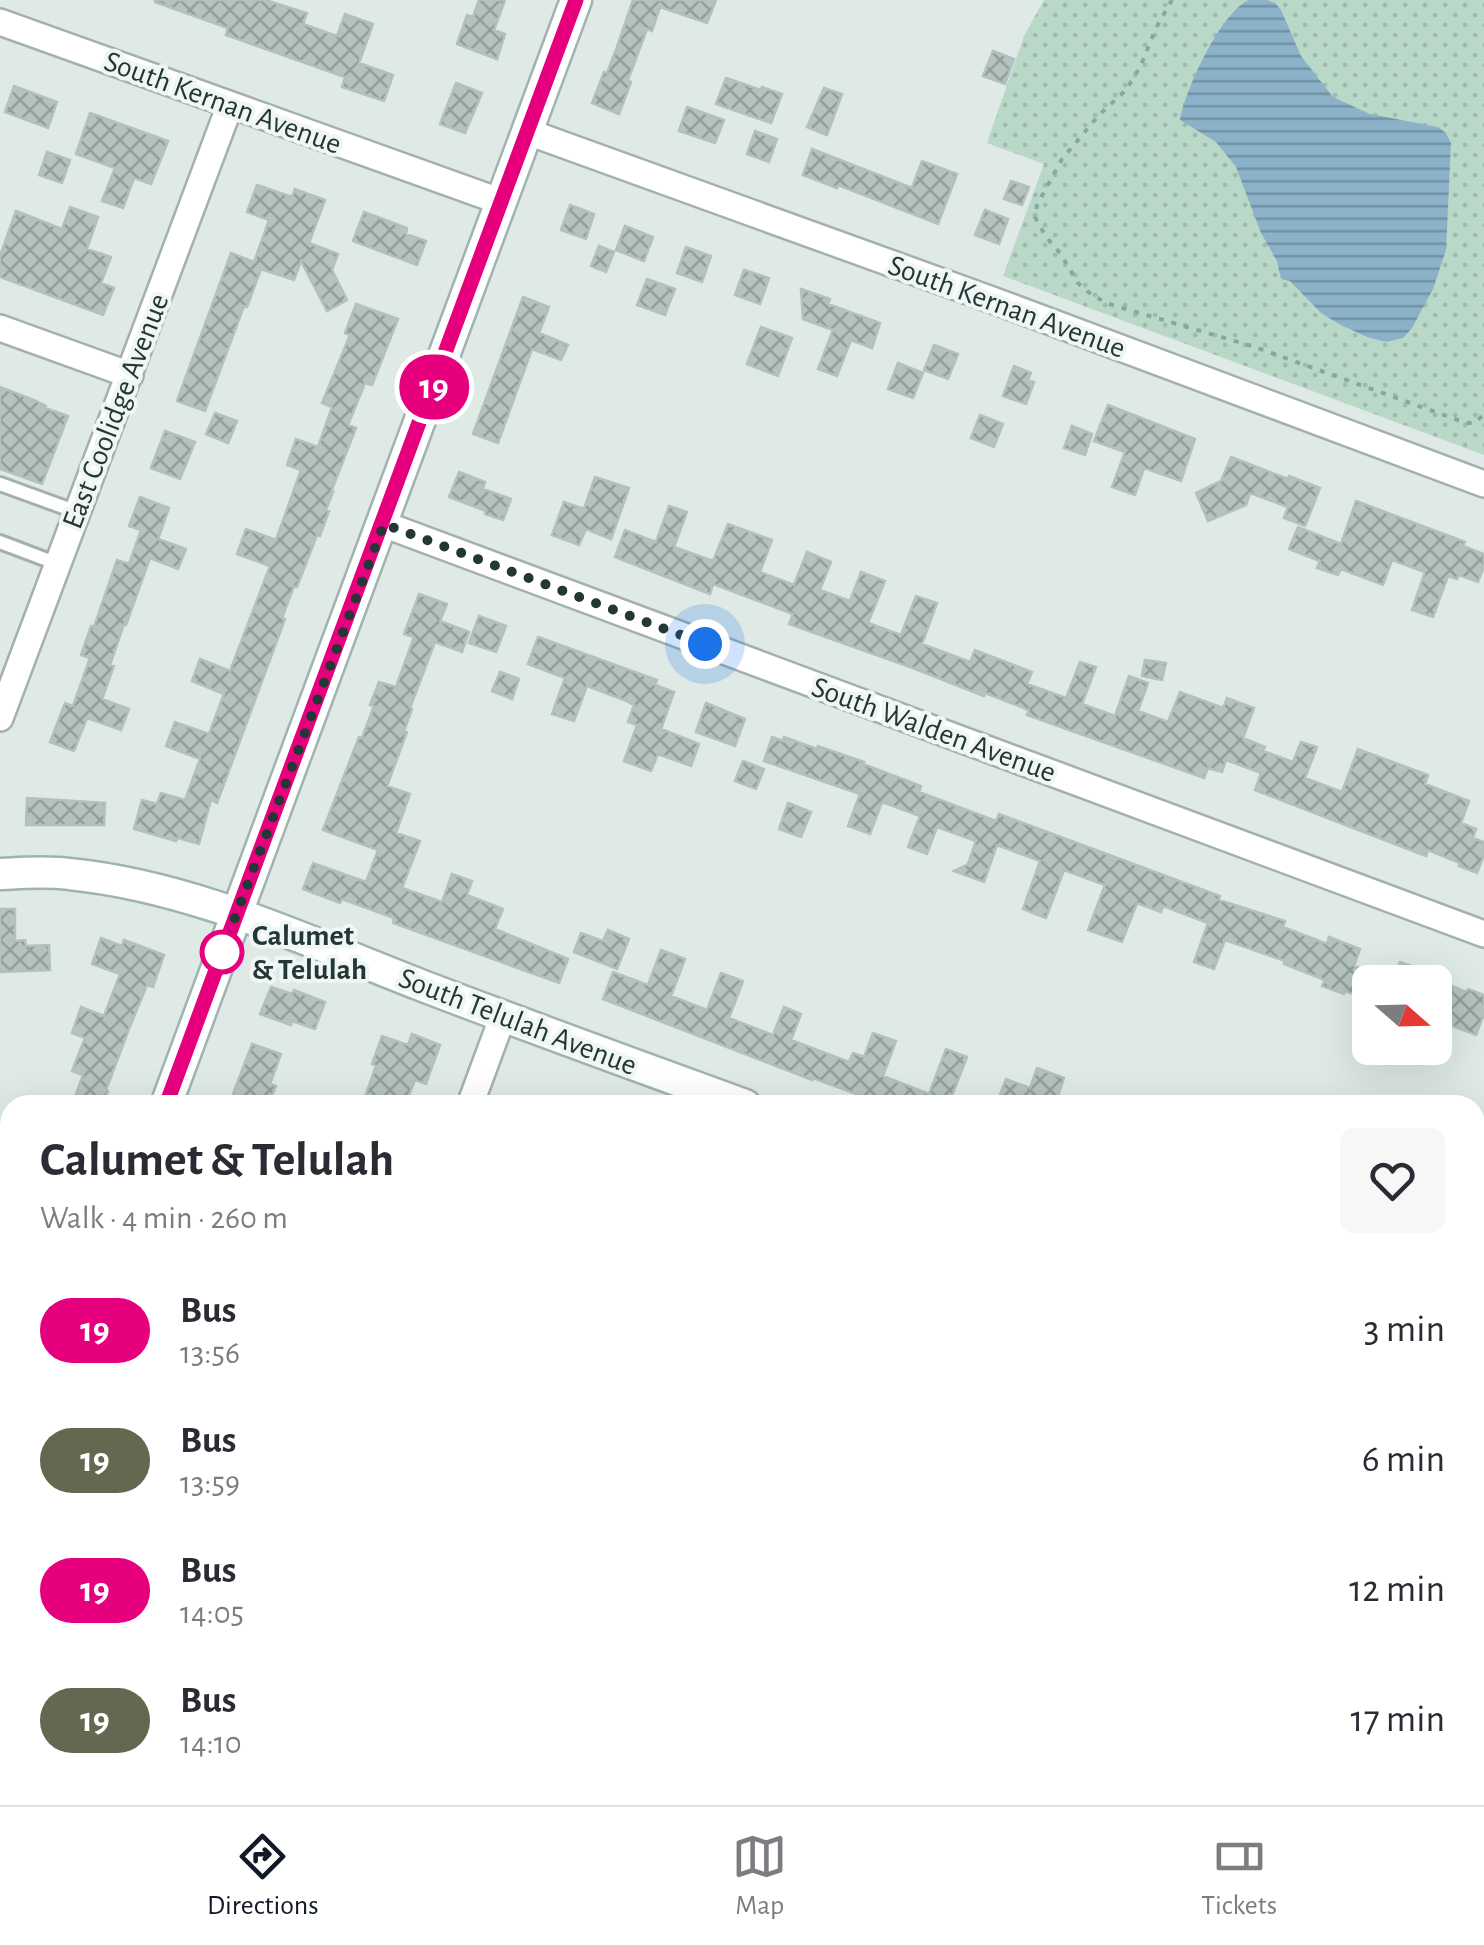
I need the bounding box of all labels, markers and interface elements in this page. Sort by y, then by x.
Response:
street label: South Kernan Avenue [100,46,345,160]
street label: South Kernan Avenue [884,250,1129,364]
street label: East Coolidge Avenue [57,290,175,533]
line badge: 19 [389,354,479,420]
text: 19 [419,370,449,405]
your location [680,619,730,669]
street label: South Walden Avenue [808,672,1060,788]
place label: Calumet & Telulah [252,921,367,985]
marker: Calumet & Telulah [201,931,243,973]
street label: South Telulah Avenue [395,963,641,1081]
north arrow [1352,965,1452,1065]
map controls [1352,965,1452,1065]
button: heart [1340,1128,1445,1233]
text: Calumet & Telulah [40,1137,394,1185]
text: Walk · 4 min · 260 m [40,1202,288,1234]
text: Bus [180,1292,236,1330]
text: 3 min [1364,1311,1445,1349]
text: 19 [80,1313,110,1348]
text: 13:56 [180,1337,240,1369]
text: Bus [180,1422,236,1460]
text: 6 min [1362,1441,1445,1479]
text: 19 [80,1443,110,1478]
text: 13:59 [180,1467,240,1499]
text: Bus [180,1552,236,1590]
text: 12 min [1349,1571,1445,1609]
text: 19 [80,1573,110,1608]
text: 14:05 [180,1597,244,1629]
text: Bus [180,1682,236,1720]
text: 17 min [1351,1701,1445,1739]
text: 19 [80,1703,110,1738]
text: 14:10 [180,1727,242,1759]
tab: Directions [207,1829,319,1923]
tab: Map [732,1829,787,1923]
tab: Tickets [1201,1829,1277,1923]

